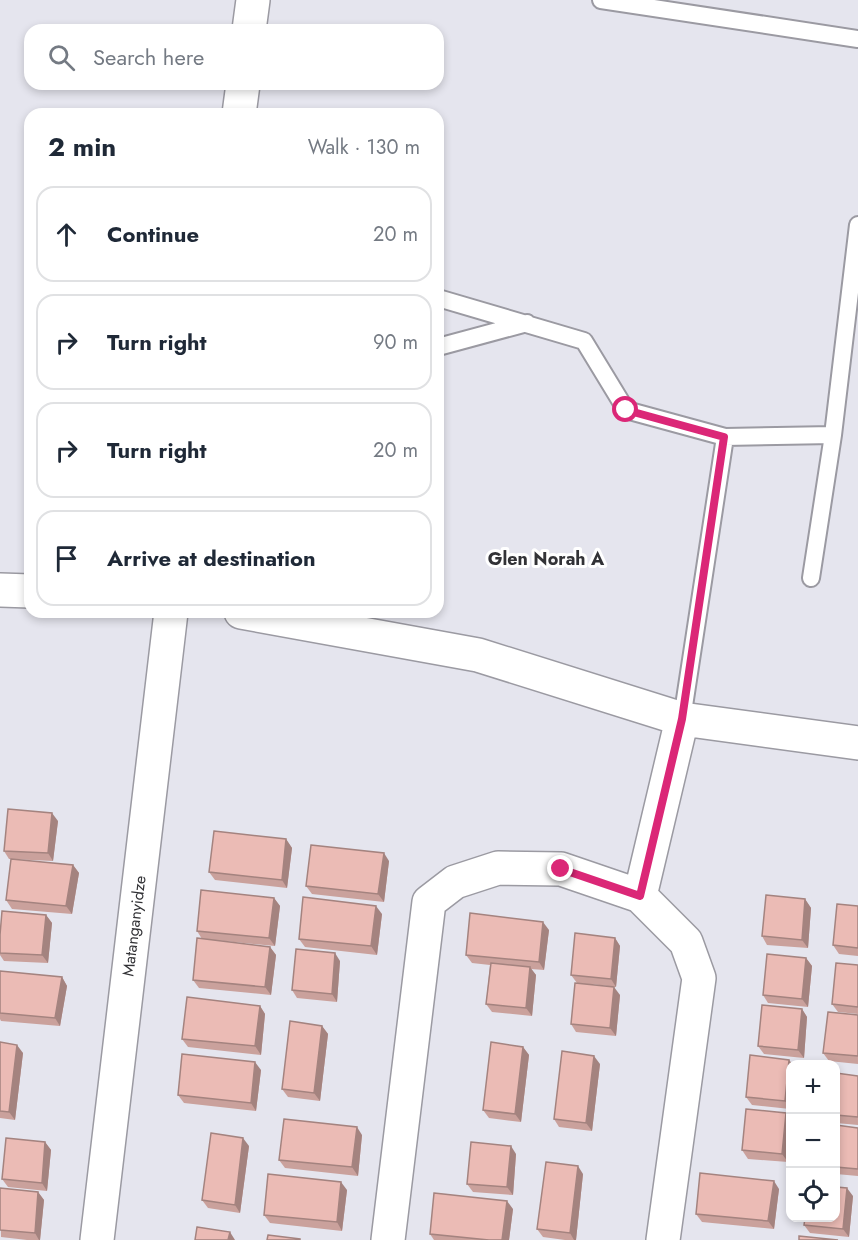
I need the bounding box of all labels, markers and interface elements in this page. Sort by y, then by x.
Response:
search box [24,24,444,90]
icon: search [45,41,78,74]
text: Search here [93,41,204,73]
text: 2 min [48,128,116,166]
text: Walk · 130 m [308,133,420,162]
icon: ahead [50,218,83,251]
text: Continue [107,218,199,250]
text: 20 m [373,220,418,249]
icon: right [50,326,83,359]
text: Turn right [107,326,207,358]
text: 90 m [373,328,418,357]
route start [612,396,638,422]
icon: right [50,434,83,467]
text: Turn right [107,434,207,466]
text: 20 m [373,436,418,465]
icon: arrive [50,542,83,575]
text: Arrive at destination [107,542,316,574]
district label: Glen Norah A [488,546,605,572]
route end [547,855,573,881]
street label: Matanganyidze [116,874,152,978]
map controls [786,1060,840,1222]
button: + [786,1060,840,1114]
button: − [786,1114,840,1168]
button: locate [786,1168,840,1222]

